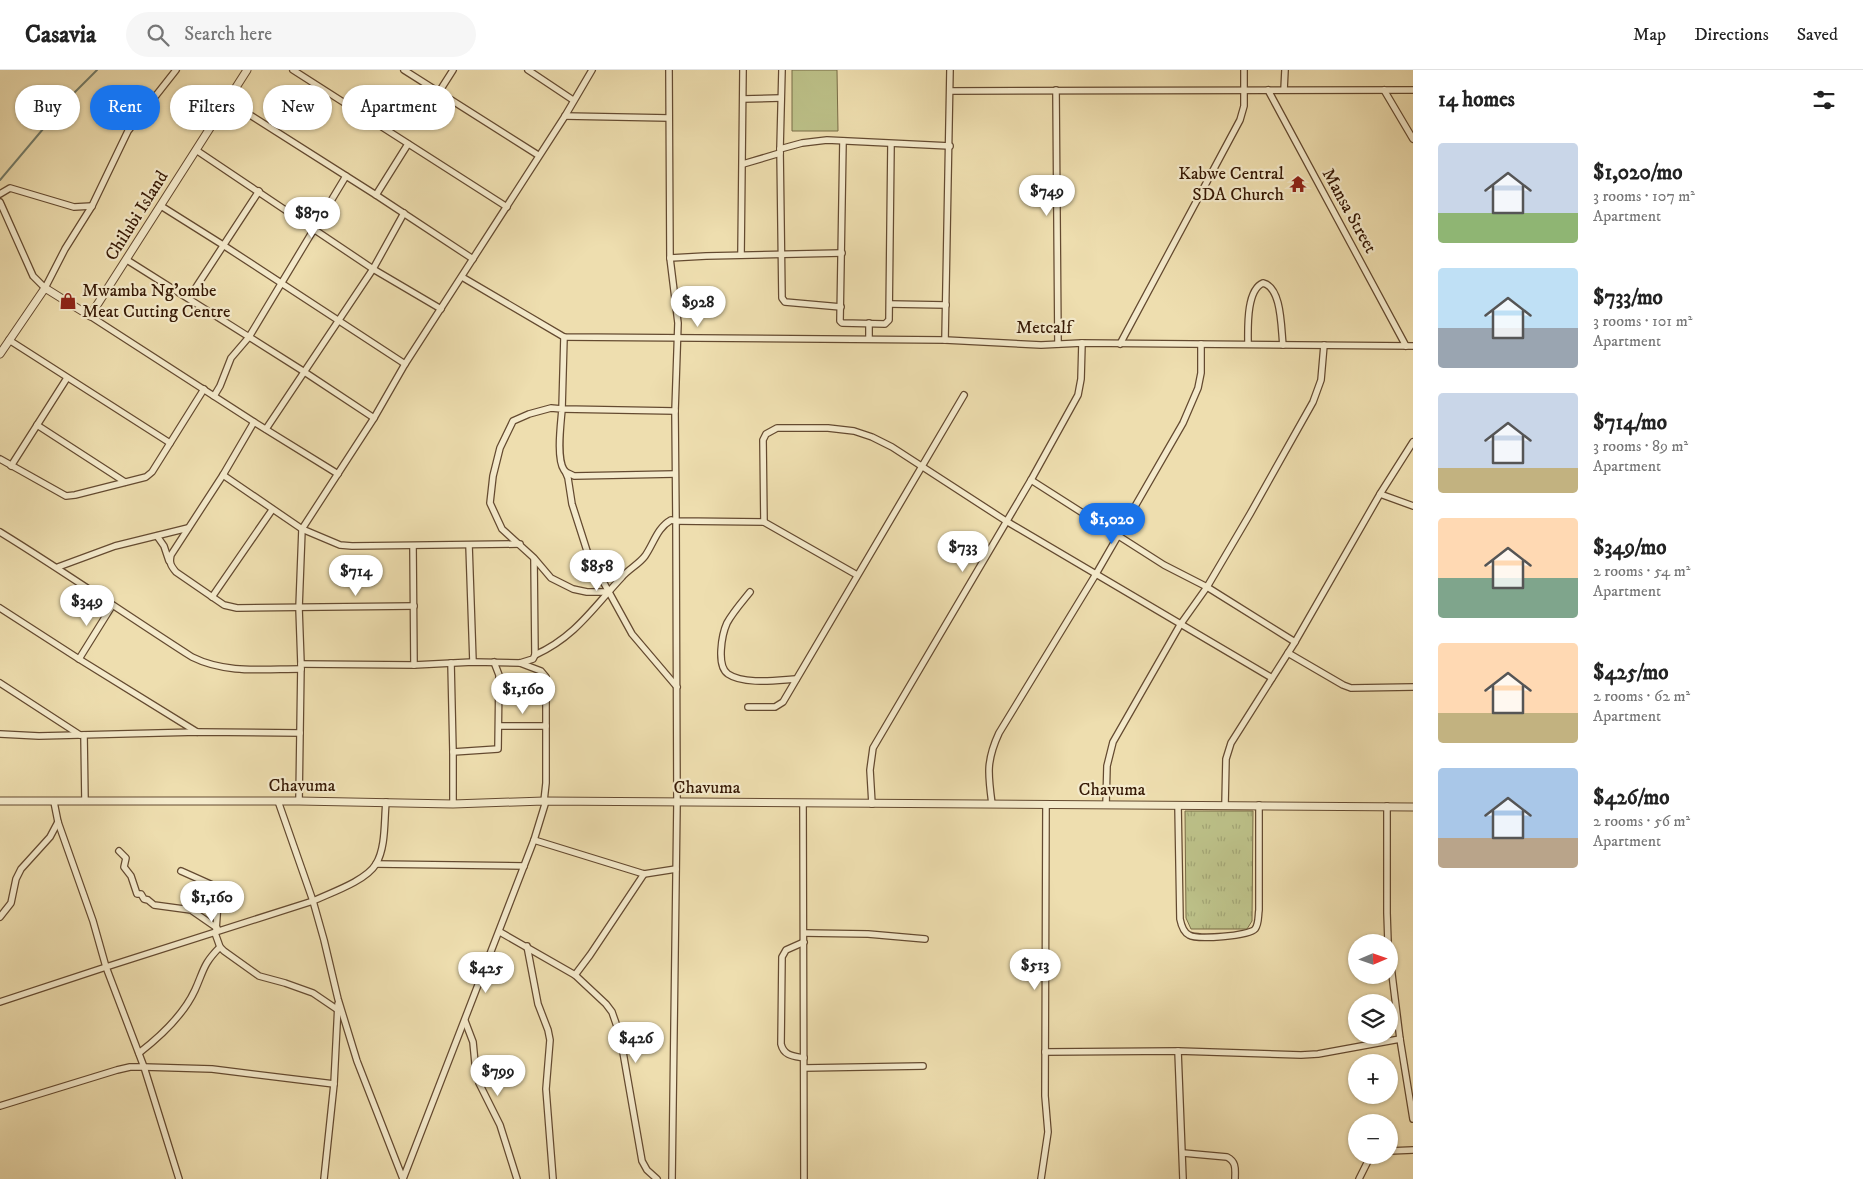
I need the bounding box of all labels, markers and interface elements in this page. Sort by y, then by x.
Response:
search box [126,12,476,57]
text: Casavia [25,20,96,50]
icon: search [144,21,172,49]
text: Search here [184,23,272,46]
text: Map [1633,24,1666,46]
text: Directions [1694,24,1769,46]
text: Saved [1797,24,1838,46]
chip: Buy [15,85,80,130]
chip: Rent [90,85,160,130]
chip: Filters [170,85,253,130]
chip: New [263,85,332,130]
chip: Apartment [342,85,455,130]
icon: filters [1810,86,1838,114]
text: 14 homes [1438,87,1515,113]
text: $1,020/mo [1593,160,1682,186]
place label: Kabwe Central SDA Church [1178,163,1285,206]
icon: home [1478,163,1538,223]
street label: Mansa Street [1317,165,1381,257]
street label: Chilubi Island [101,167,173,265]
pin: $749 [1017,174,1077,217]
temple icon: Kabwe Central SDA Church [1288,174,1308,194]
text: $749 [1030,181,1064,201]
text: 3 rooms · 107 m² [1593,186,1695,206]
pin: $870 [282,196,342,239]
text: $870 [295,203,329,223]
text: Apartment [1593,206,1661,226]
place label: Mwamba Ng'ombe Meat Cutting Centre [82,280,230,323]
text: $733/mo [1593,285,1663,311]
pin: $928 [668,286,728,328]
icon: home [1478,288,1538,348]
shop icon: Mwamba Ng'ombe Meat Cutting Centre [58,291,78,311]
text: $928 [682,292,714,312]
text: 3 rooms · 101 m² [1593,311,1692,331]
street label: Metcalf [1016,317,1075,339]
text: Apartment [1593,331,1661,351]
text: $714/mo [1593,410,1667,436]
icon: home [1478,413,1538,473]
text: 3 rooms · 89 m² [1593,436,1688,456]
text: Apartment [1593,456,1661,476]
pin: $1,020 [1071,502,1153,545]
text: $1,020 [1090,509,1134,529]
pin: $733 [933,530,993,573]
text: $349/mo [1593,535,1667,561]
text: $733 [948,537,978,557]
icon: home [1478,538,1538,598]
pin: $858 [567,550,627,592]
pin: $714 [326,554,386,597]
text: $858 [581,556,613,576]
text: $714 [340,561,372,581]
text: 2 rooms · 54 m² [1593,561,1690,581]
text: Apartment [1593,581,1661,601]
pin: $349 [57,584,117,627]
text: $349 [71,591,103,611]
text: $425/mo [1593,660,1668,686]
icon: home [1478,663,1538,723]
pin: $1,160 [482,672,564,715]
text: $1,160 [502,679,544,699]
text: 2 rooms · 62 m² [1593,686,1690,706]
text: Apartment [1593,706,1661,726]
street label: Chavuma [269,775,336,797]
street label: Chavuma [674,777,741,799]
street label: Chavuma [1079,779,1146,801]
text: $426/mo [1593,785,1669,811]
icon: home [1478,788,1538,848]
text: 2 rooms · 56 m² [1593,811,1690,831]
text: Apartment [1593,831,1661,851]
pin: $1,160 [171,880,253,923]
text: $1,160 [191,887,233,907]
north arrow [1348,934,1398,984]
map controls [1348,934,1398,1164]
pin: $513 [1005,948,1065,991]
pin: $425 [456,952,516,994]
text: $513 [1021,955,1049,975]
text: $425 [469,958,503,978]
button: layers [1348,994,1398,1044]
pin: $426 [606,1022,666,1064]
text: $426 [619,1028,653,1048]
pin: $799 [468,1054,528,1097]
button: + [1348,1054,1398,1104]
text: $799 [481,1061,515,1081]
button: − [1348,1114,1398,1164]

